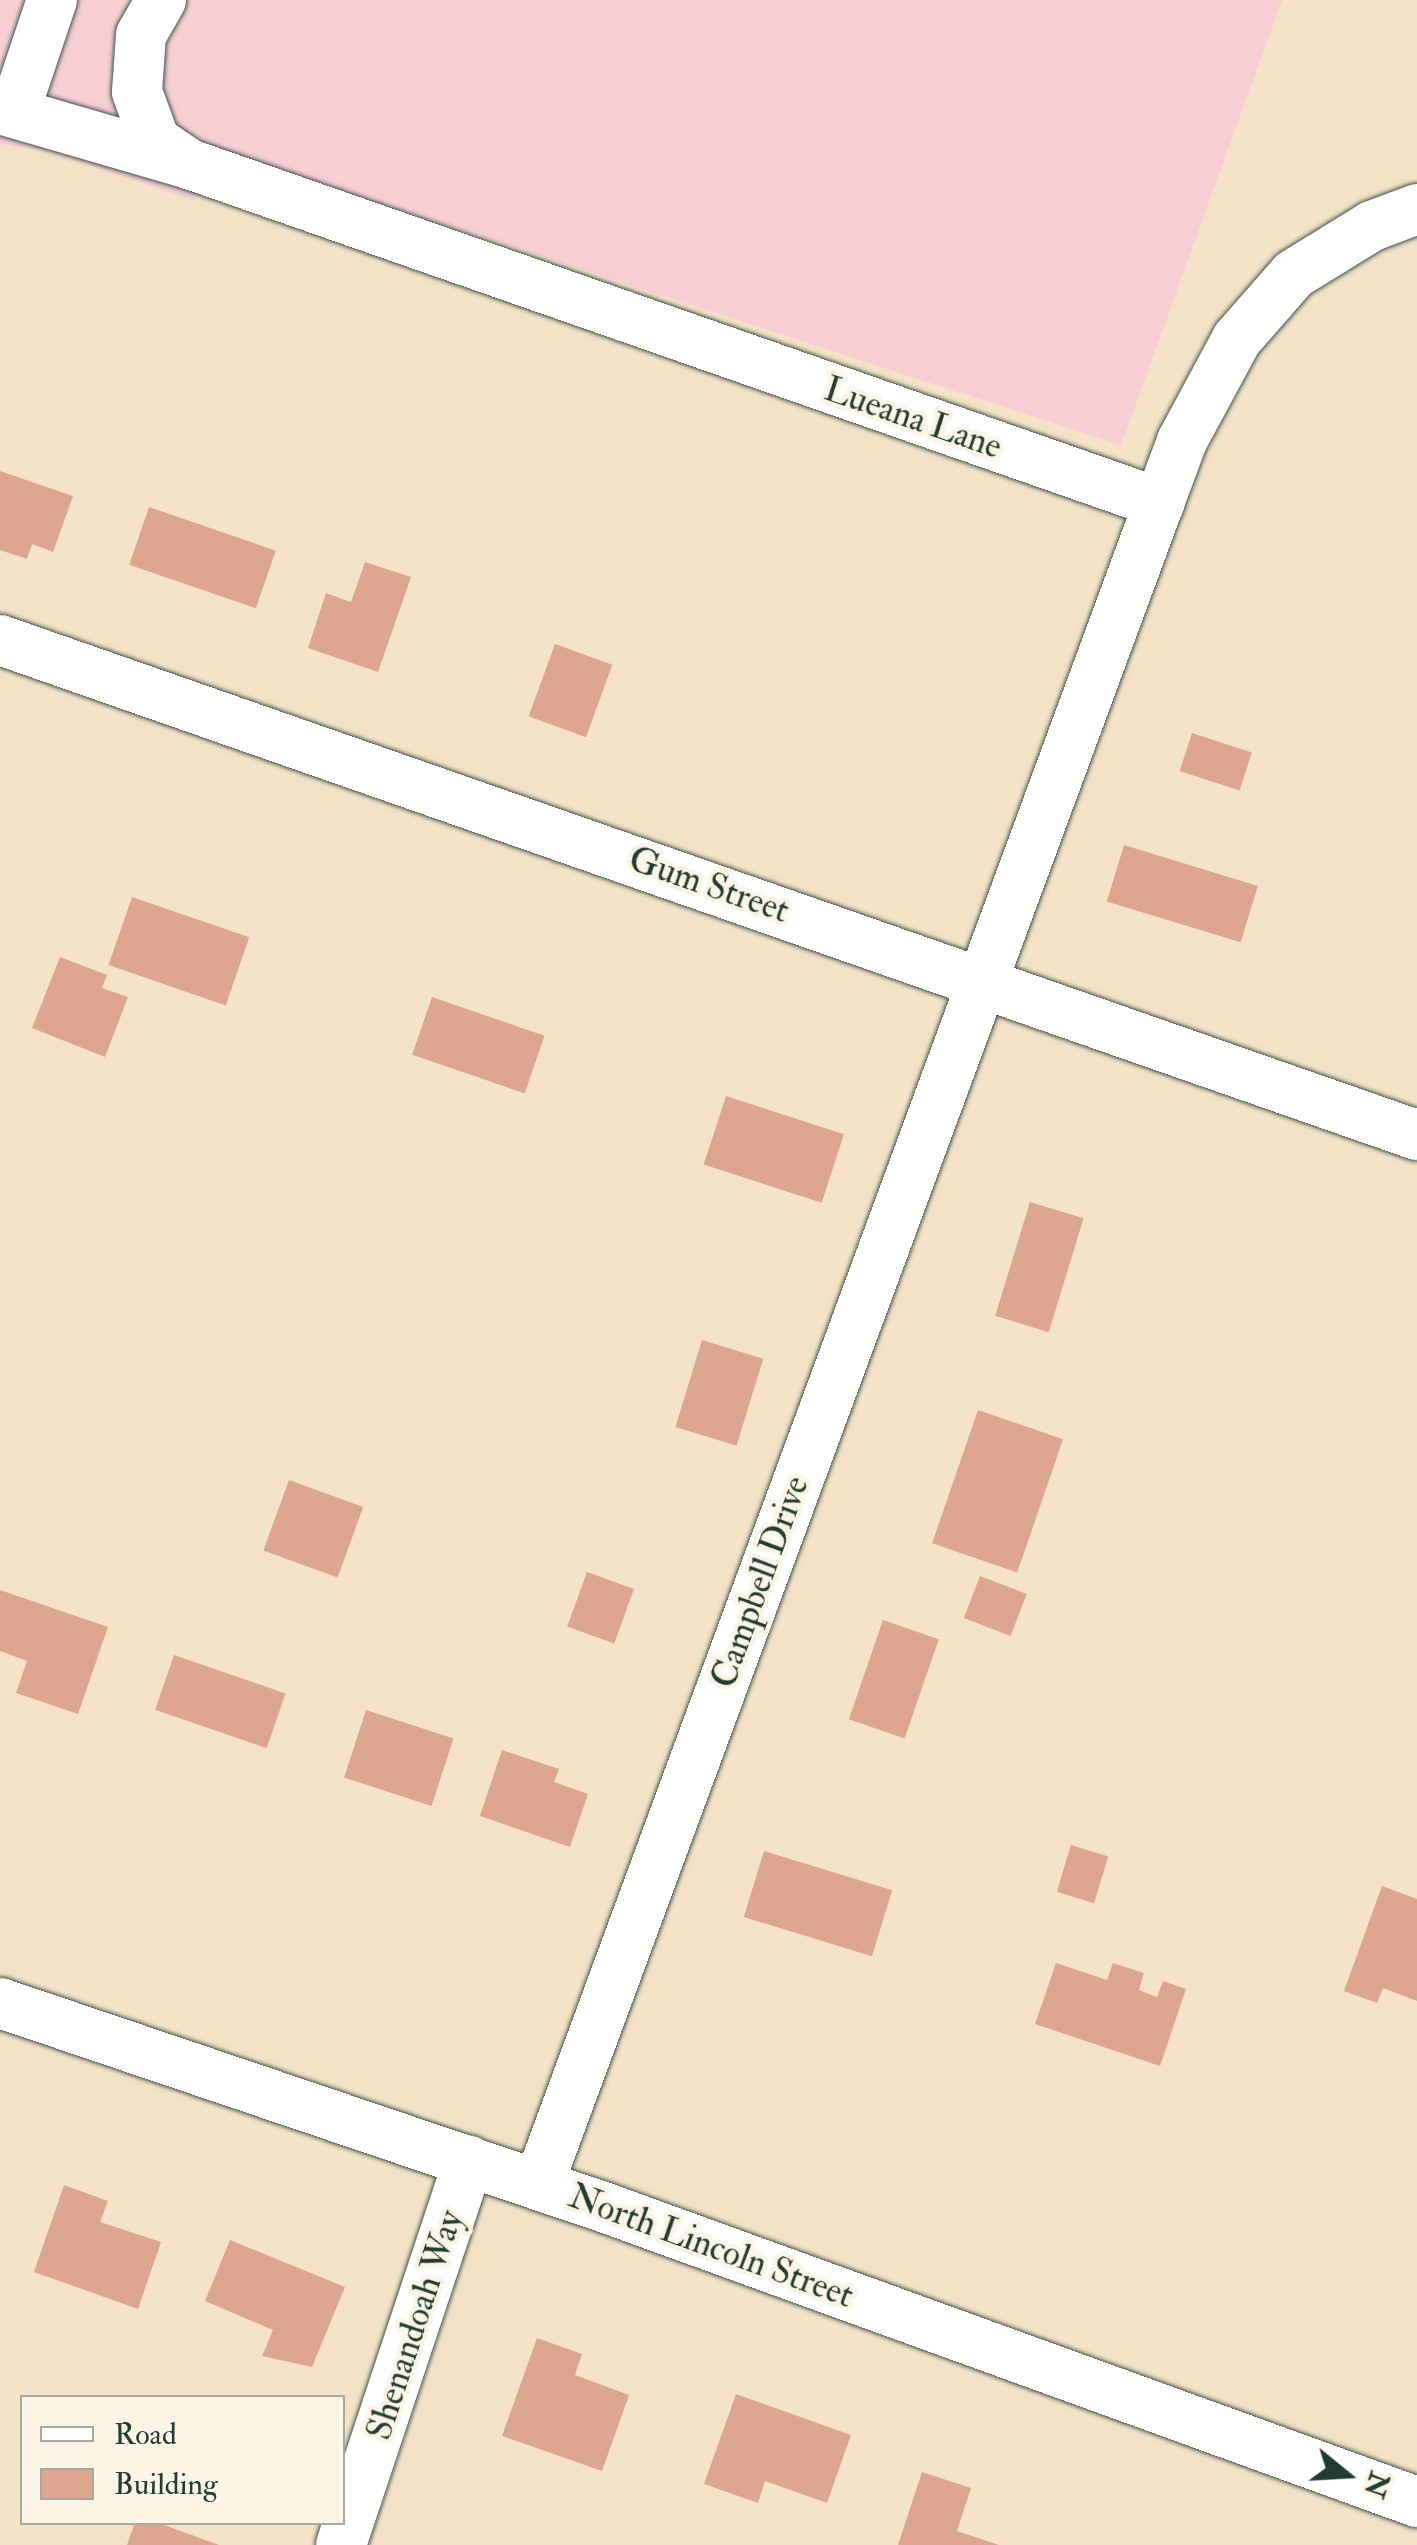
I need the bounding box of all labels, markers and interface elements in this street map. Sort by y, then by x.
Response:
street label: Lueana Lane [819,368,1007,468]
street label: Gum Street [623,838,795,932]
street label: Campbell Drive [702,1471,818,1693]
street label: North Lincoln Street [563,2175,859,2317]
street label: Shenandoah Way [358,2205,472,2445]
legend [20,2395,345,2525]
text: Road [114,2416,177,2453]
north arrow [1297,2425,1397,2525]
text: Building [114,2466,218,2503]
text: N [1355,2467,1397,2502]

